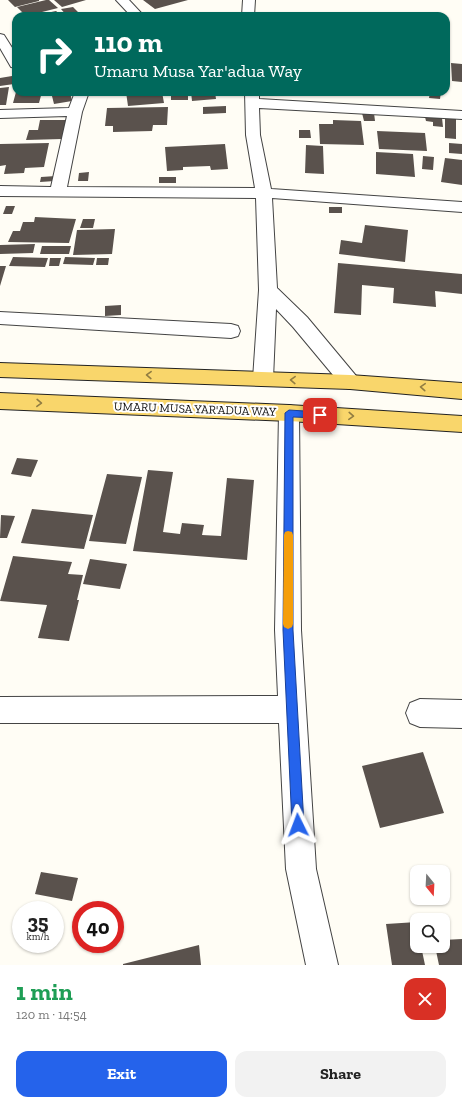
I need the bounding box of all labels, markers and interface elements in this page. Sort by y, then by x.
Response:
text: 110 m [94,26,163,59]
icon: right [28,28,80,80]
text: Umaru Musa Yar'adua Way [94,60,302,82]
one-way arrow [146,371,152,380]
one-way arrow [290,376,296,385]
one-way arrow [420,382,426,391]
pin [303,398,337,432]
one-way arrow [36,399,42,407]
street label: UMARU MUSA YAR'ADUA WAY [114,399,277,419]
icon: arrive [309,404,331,426]
one-way arrow [348,412,354,421]
position arrow [277,804,319,846]
north arrow [410,865,450,905]
map controls [410,865,450,953]
speed limit sign: 40 [72,901,124,953]
text: 35 [27,910,49,934]
button: search [410,913,450,953]
text: km/h [27,931,49,943]
text: 1 min [16,977,73,1006]
button: close [404,978,446,1020]
text: 120 m · 14:54 [16,1007,87,1022]
button: Exit [16,1051,227,1097]
button: Share [235,1051,446,1097]

